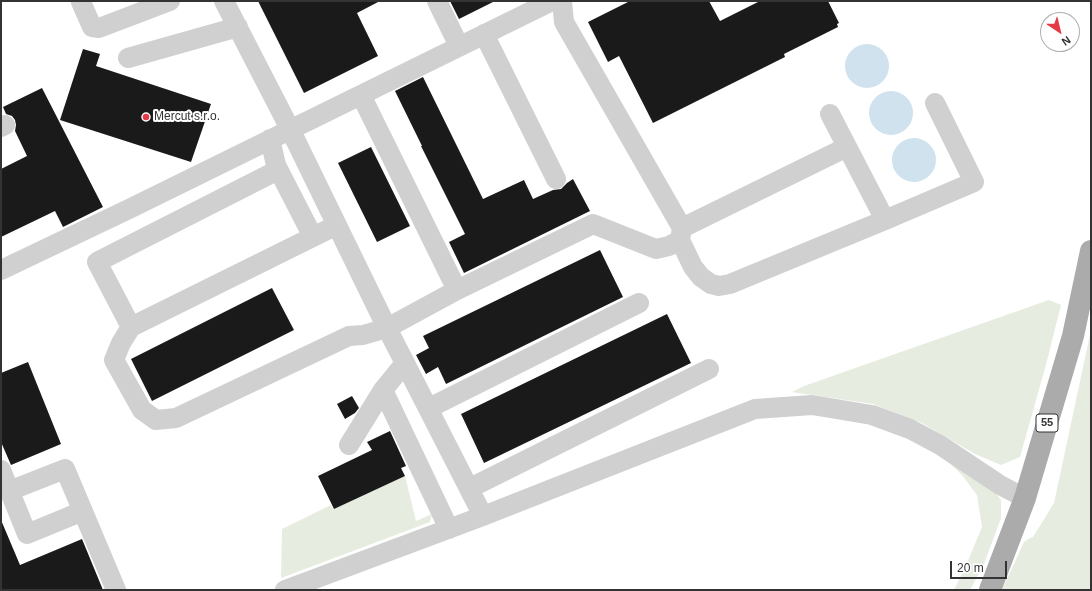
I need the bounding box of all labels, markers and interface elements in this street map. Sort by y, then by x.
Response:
north arrow [1040,12,1080,52]
text: N [1060,34,1073,48]
place label: Mercut s.r.o. [154,110,220,124]
marker: Mercut s.r.o. [141,112,151,122]
road number: 55 [1036,414,1058,432]
scale bar [952,553,1009,579]
text: 20 m [957,561,984,575]

